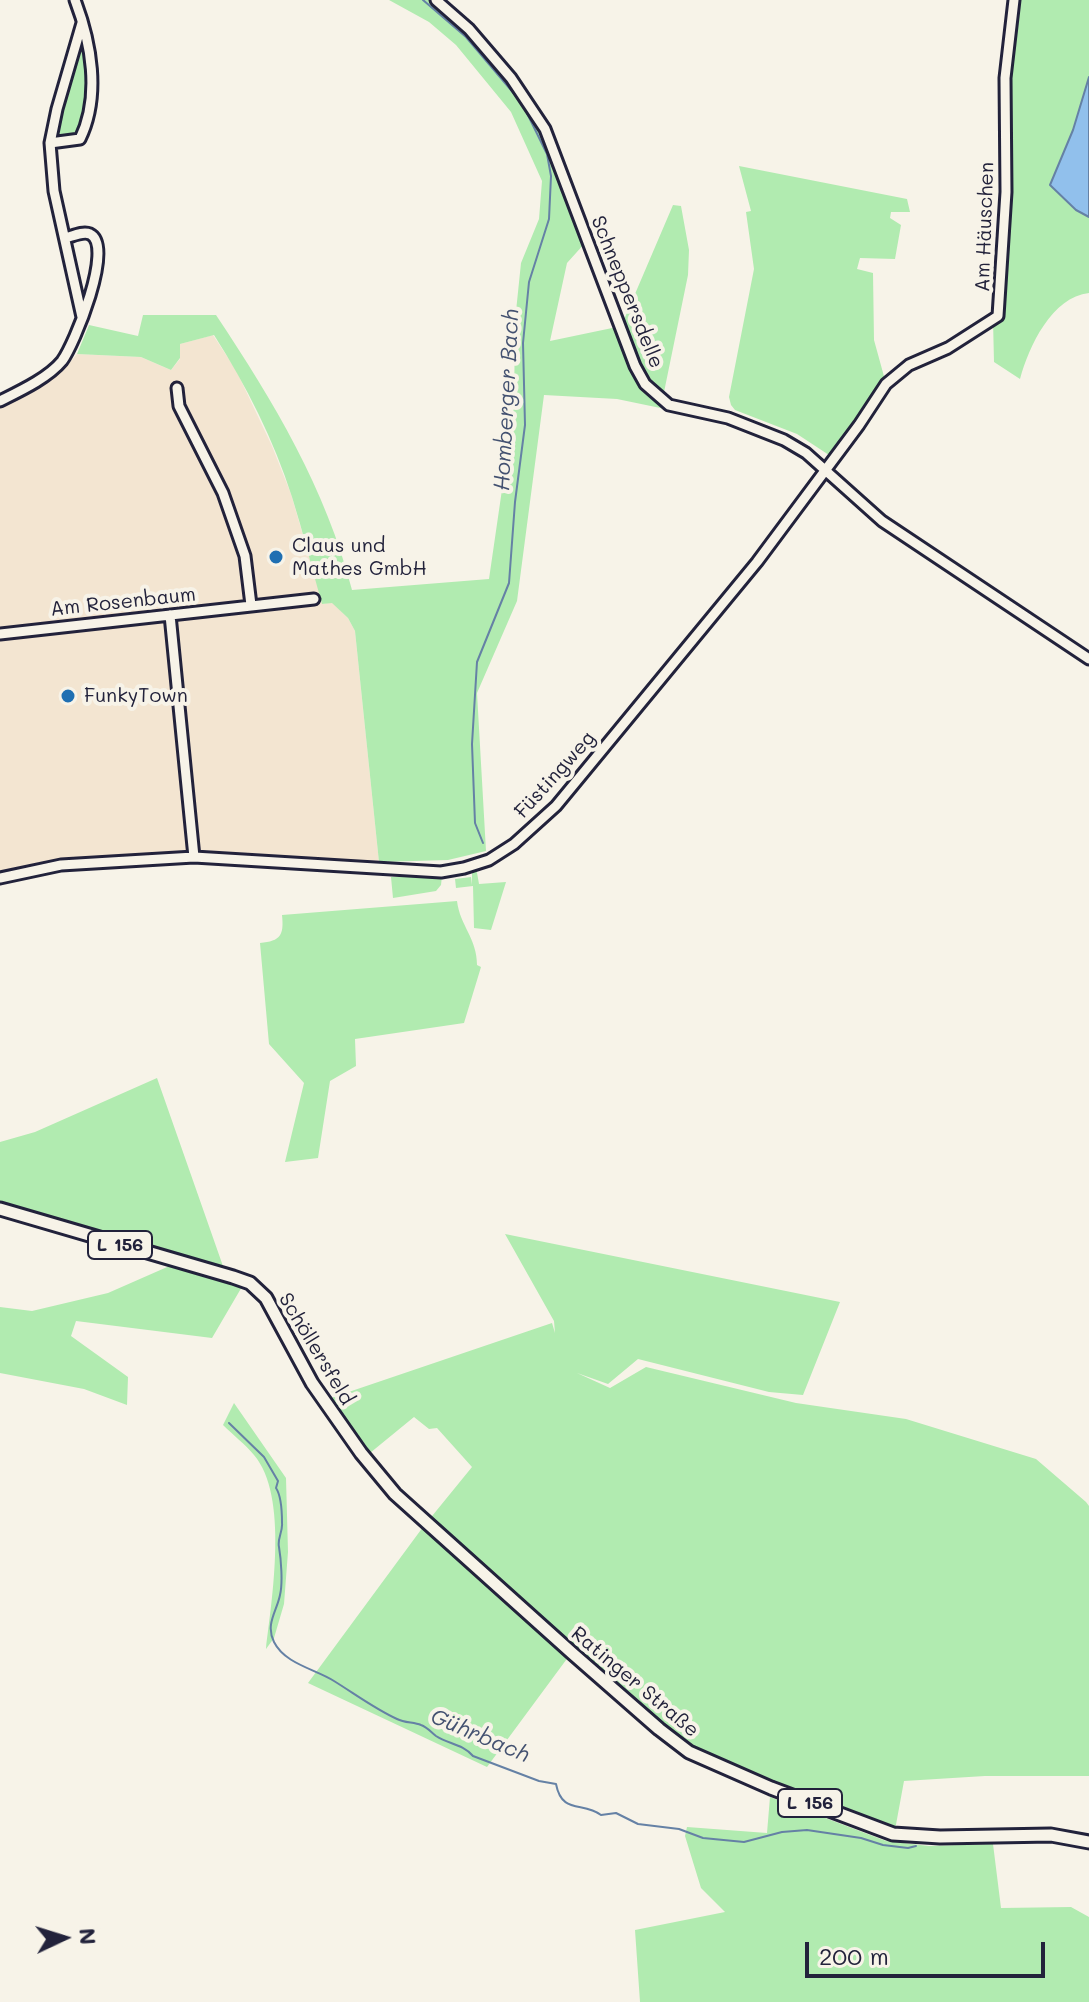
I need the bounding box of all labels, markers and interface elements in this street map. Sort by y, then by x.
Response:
street label: Am Häuschen [971,162,999,292]
street label: Schneppersdelle [586,212,668,372]
water label: Homberger Bach [489,308,525,492]
place label: Claus und Mathes GmbH [292,534,427,581]
marker: Claus und Mathes GmbH [267,548,285,566]
street label: Am Rosenbaum [49,582,197,622]
place label: FunkyTown [84,684,188,708]
marker: FunkyTown [59,687,77,705]
street label: Füstingweg [510,726,600,824]
road number: L 156 [88,1231,152,1259]
street label: Schöllersfeld [273,1289,359,1409]
street label: Ratinger Straße [566,1622,704,1742]
water label: Gührbach [427,1703,533,1769]
road number: L 156 [778,1789,842,1817]
north arrow [24,1898,104,1978]
scale bar [809,1926,1049,1976]
text: N [73,1927,103,1946]
text: 200 m [819,1940,889,1971]

